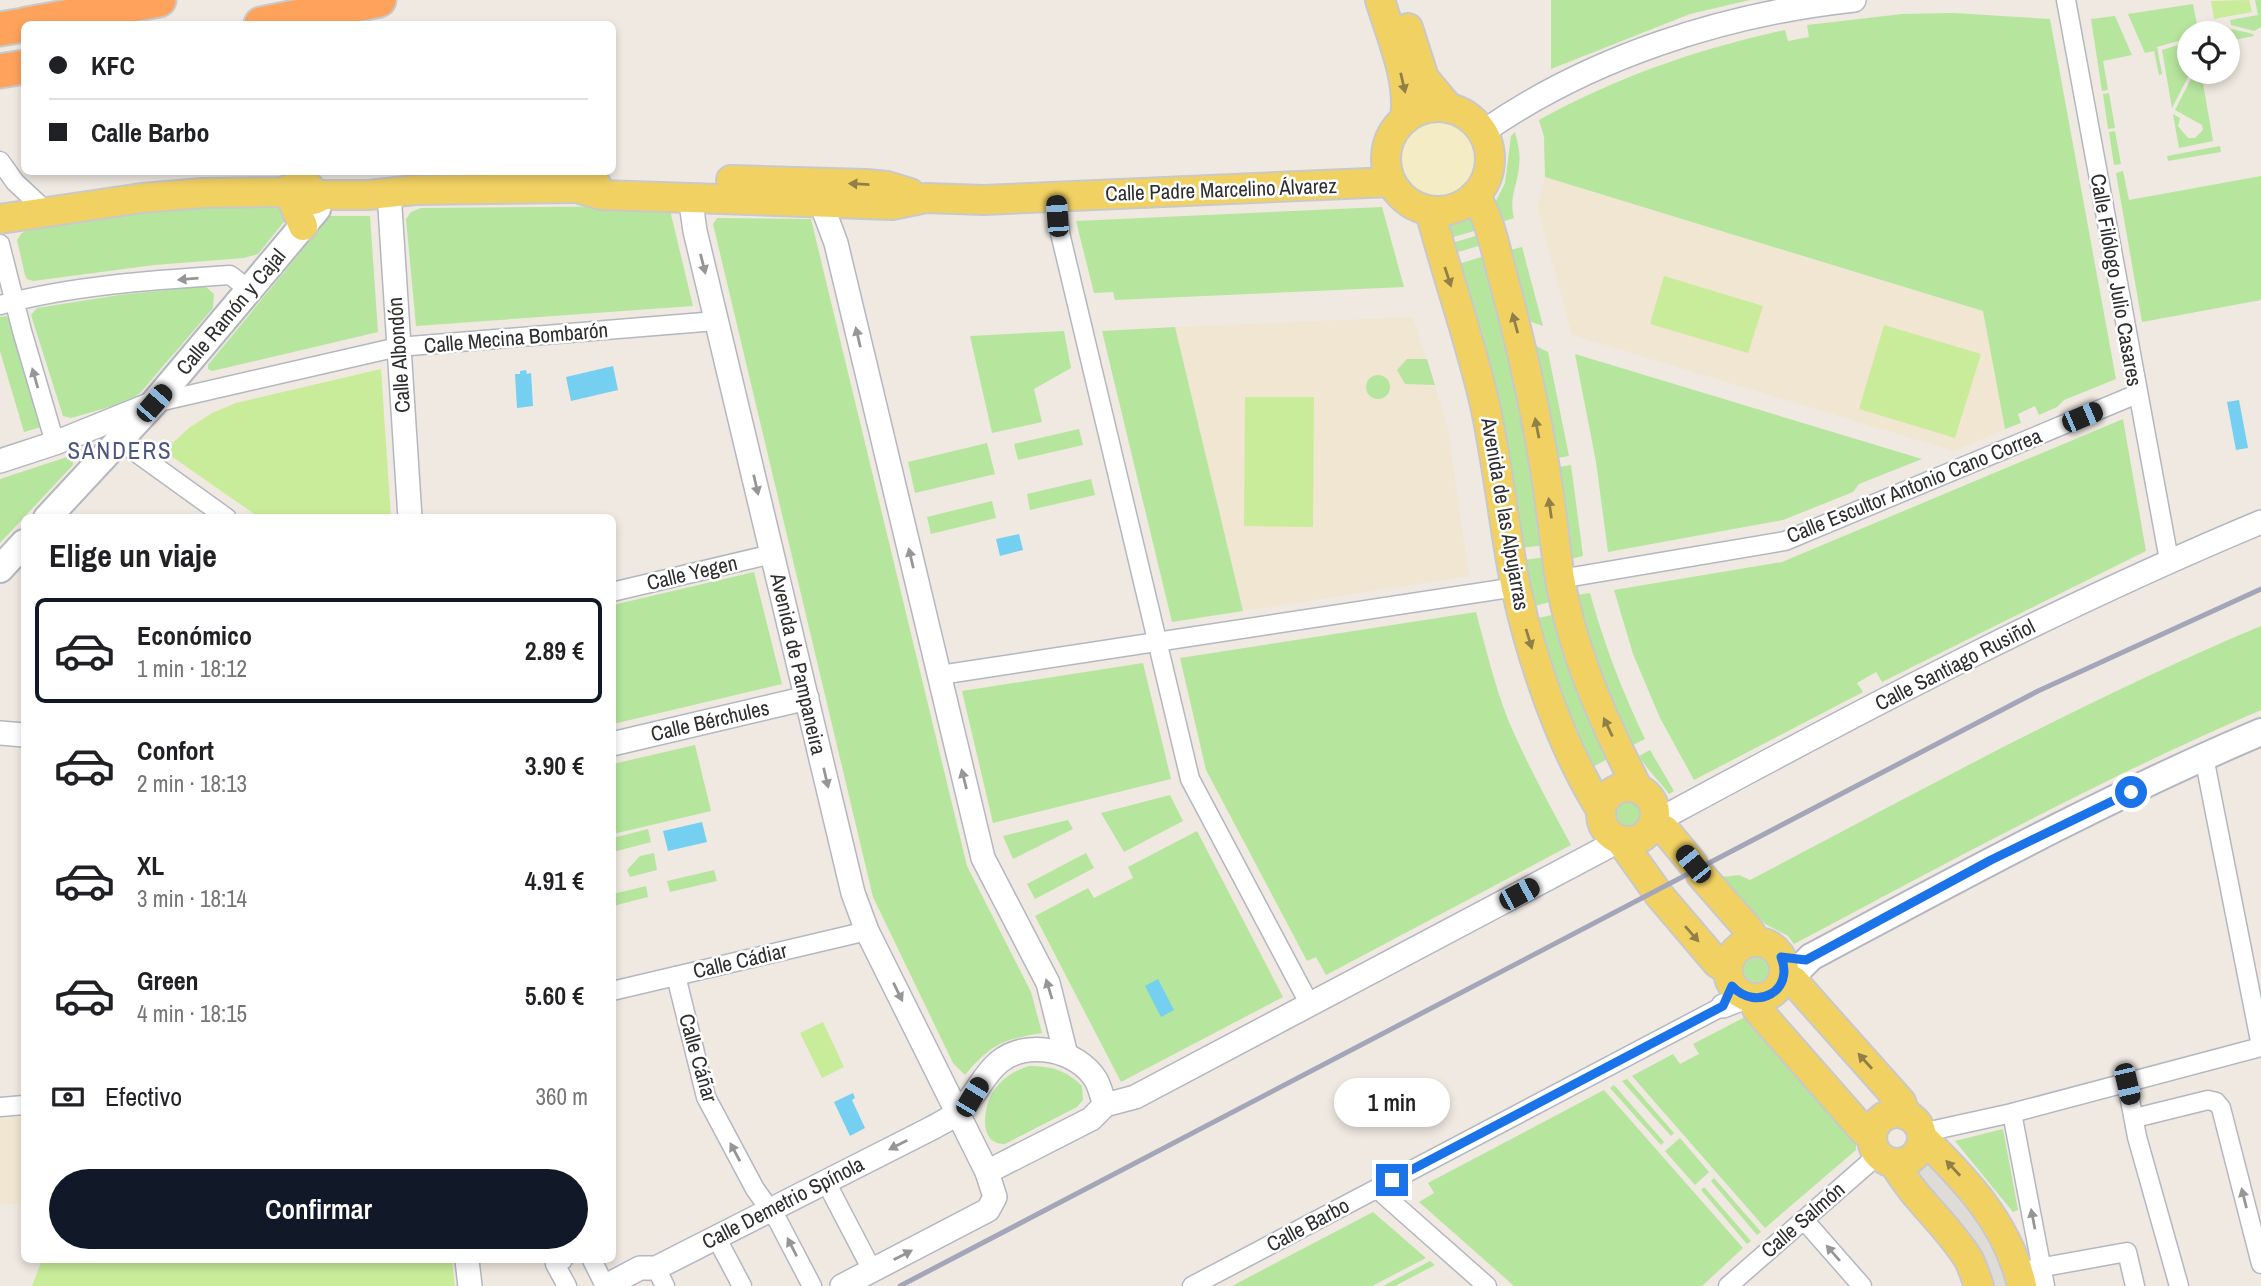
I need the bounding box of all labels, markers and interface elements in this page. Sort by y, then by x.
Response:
map controls [2177,21,2240,84]
button: locate [2177,21,2240,84]
text: KFC [91,48,135,83]
one-way arrow [1398,72,1409,94]
text: Calle Barbo [91,115,209,150]
street label: Calle Padre Marcelino Álvarez [1105,171,1338,208]
street label: Calle Filólogo Julio Casares [2084,171,2149,388]
one-way arrow [848,178,870,189]
car [1046,194,1069,238]
street label: Calle Ramón y Cajal [169,242,292,381]
one-way arrow [697,253,708,275]
one-way arrow [1443,266,1454,287]
one-way arrow [177,273,199,284]
street label: Calle Albondón [380,296,417,414]
one-way arrow [1509,312,1520,334]
street label: Calle Mecina Bombarón [423,315,609,360]
one-way arrow [852,326,863,348]
one-way arrow [30,367,40,388]
car [133,380,176,426]
car [2059,399,2106,435]
street label: Avenida de las Alpujarras [1474,414,1537,612]
one-way arrow [1532,417,1543,439]
street label: Calle Escultor Antonio Cano Correa [1782,421,2046,550]
district label: SANDERS [67,435,173,466]
one-way arrow [751,474,762,496]
one-way arrow [1545,497,1556,519]
text: Elige un viaje [49,534,217,577]
one-way arrow [905,547,916,569]
street label: Calle Yegen [644,548,740,597]
street label: Avenida de Pampaneira [763,569,834,758]
street label: Calle Santiago Rusiñol [1870,612,2040,717]
text: Económico [137,618,252,653]
icon: car [53,619,116,682]
one-way arrow [1525,629,1535,650]
text: 2.89 € [525,633,584,668]
text: 1 min · 18:12 [137,653,247,684]
street label: Calle Bérchules [648,693,772,748]
one-way arrow [1602,717,1614,737]
text: Confort [137,733,214,768]
icon: car [53,734,116,797]
text: 3.90 € [525,748,584,783]
one-way arrow [820,767,831,789]
text: 2 min · 18:13 [137,768,247,799]
one-way arrow [958,768,969,790]
route start [2115,776,2147,808]
car [1672,841,1715,887]
text: XL [137,848,164,883]
icon: car [53,849,116,912]
text: 4.91 € [525,863,584,898]
car [1496,875,1543,913]
text: 3 min · 18:14 [137,883,247,914]
one-way arrow [1684,925,1700,943]
street label: Calle Cádiar [690,936,790,985]
text: Green [137,963,199,998]
icon: car [53,964,116,1027]
text: 5.60 € [525,978,584,1013]
one-way arrow [1043,978,1053,999]
one-way arrow [893,982,904,1002]
text: 4 min · 18:15 [137,998,247,1029]
street label: Calle Cáñar [672,1010,725,1106]
one-way arrow [1857,1052,1873,1070]
car [2113,1061,2142,1107]
car [953,1074,992,1120]
icon: cash [49,1078,87,1116]
callout: 1 min [1334,1078,1450,1128]
text: Efectivo [105,1079,182,1114]
text: 360 m [536,1081,588,1112]
text: 1 min [1368,1087,1416,1118]
one-way arrow [888,1140,908,1151]
one-way arrow [729,1142,741,1162]
street label: Calle Demetrio Spínola [697,1149,869,1256]
one-way arrow [1944,1159,1961,1176]
route end [1376,1164,1408,1196]
button: Confirmar [49,1169,588,1249]
street label: Calle Salmón [1755,1175,1851,1264]
one-way arrow [2238,1186,2249,1208]
street label: Calle Barbo [1261,1191,1354,1258]
one-way arrow [2027,1208,2038,1230]
one-way arrow [786,1237,798,1257]
one-way arrow [1825,1244,1841,1262]
one-way arrow [893,1249,913,1261]

